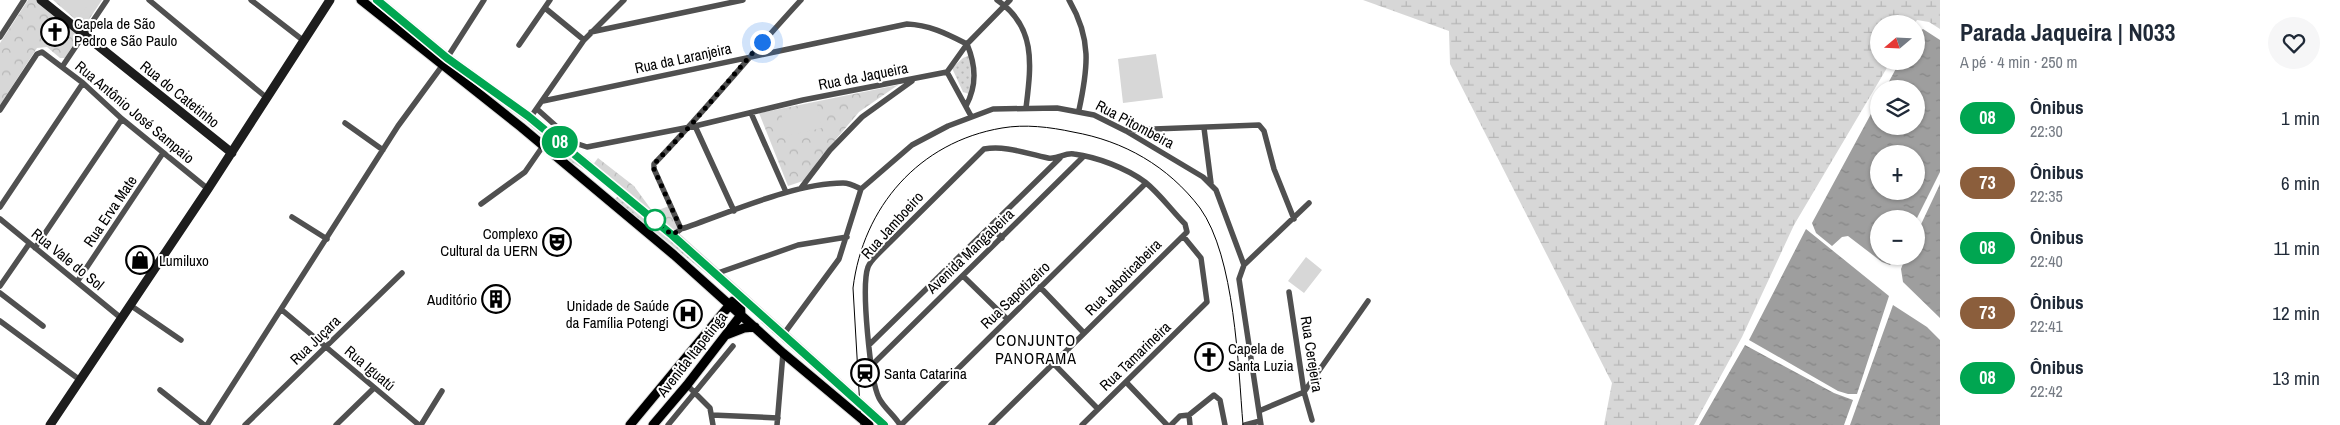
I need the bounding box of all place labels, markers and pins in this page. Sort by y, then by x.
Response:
place label: Capela de São Pedro e São Paulo [74,13,177,51]
church icon: Capela de São Pedro e São Paulo [40,17,70,47]
unlabelled marker [644,209,666,231]
place label: Complexo Cultural da UERN [440,223,538,261]
theatre icon: Complexo Cultural da UERN [542,227,572,257]
shop icon: Lumiluxo [125,245,155,275]
place label: Lumiluxo [159,250,209,271]
building icon: Auditório [481,284,511,314]
place label: Auditório [426,289,477,310]
place label: Unidade de Saúde da Família Potengi [566,295,669,333]
hospital icon: Unidade de Saúde da Família Potengi [673,299,703,329]
place label: Capela de Santa Luzia [1228,338,1294,376]
church icon: Capela de Santa Luzia [1194,342,1224,372]
station icon: Santa Catarina [850,358,880,388]
place label: Santa Catarina [884,363,967,384]

